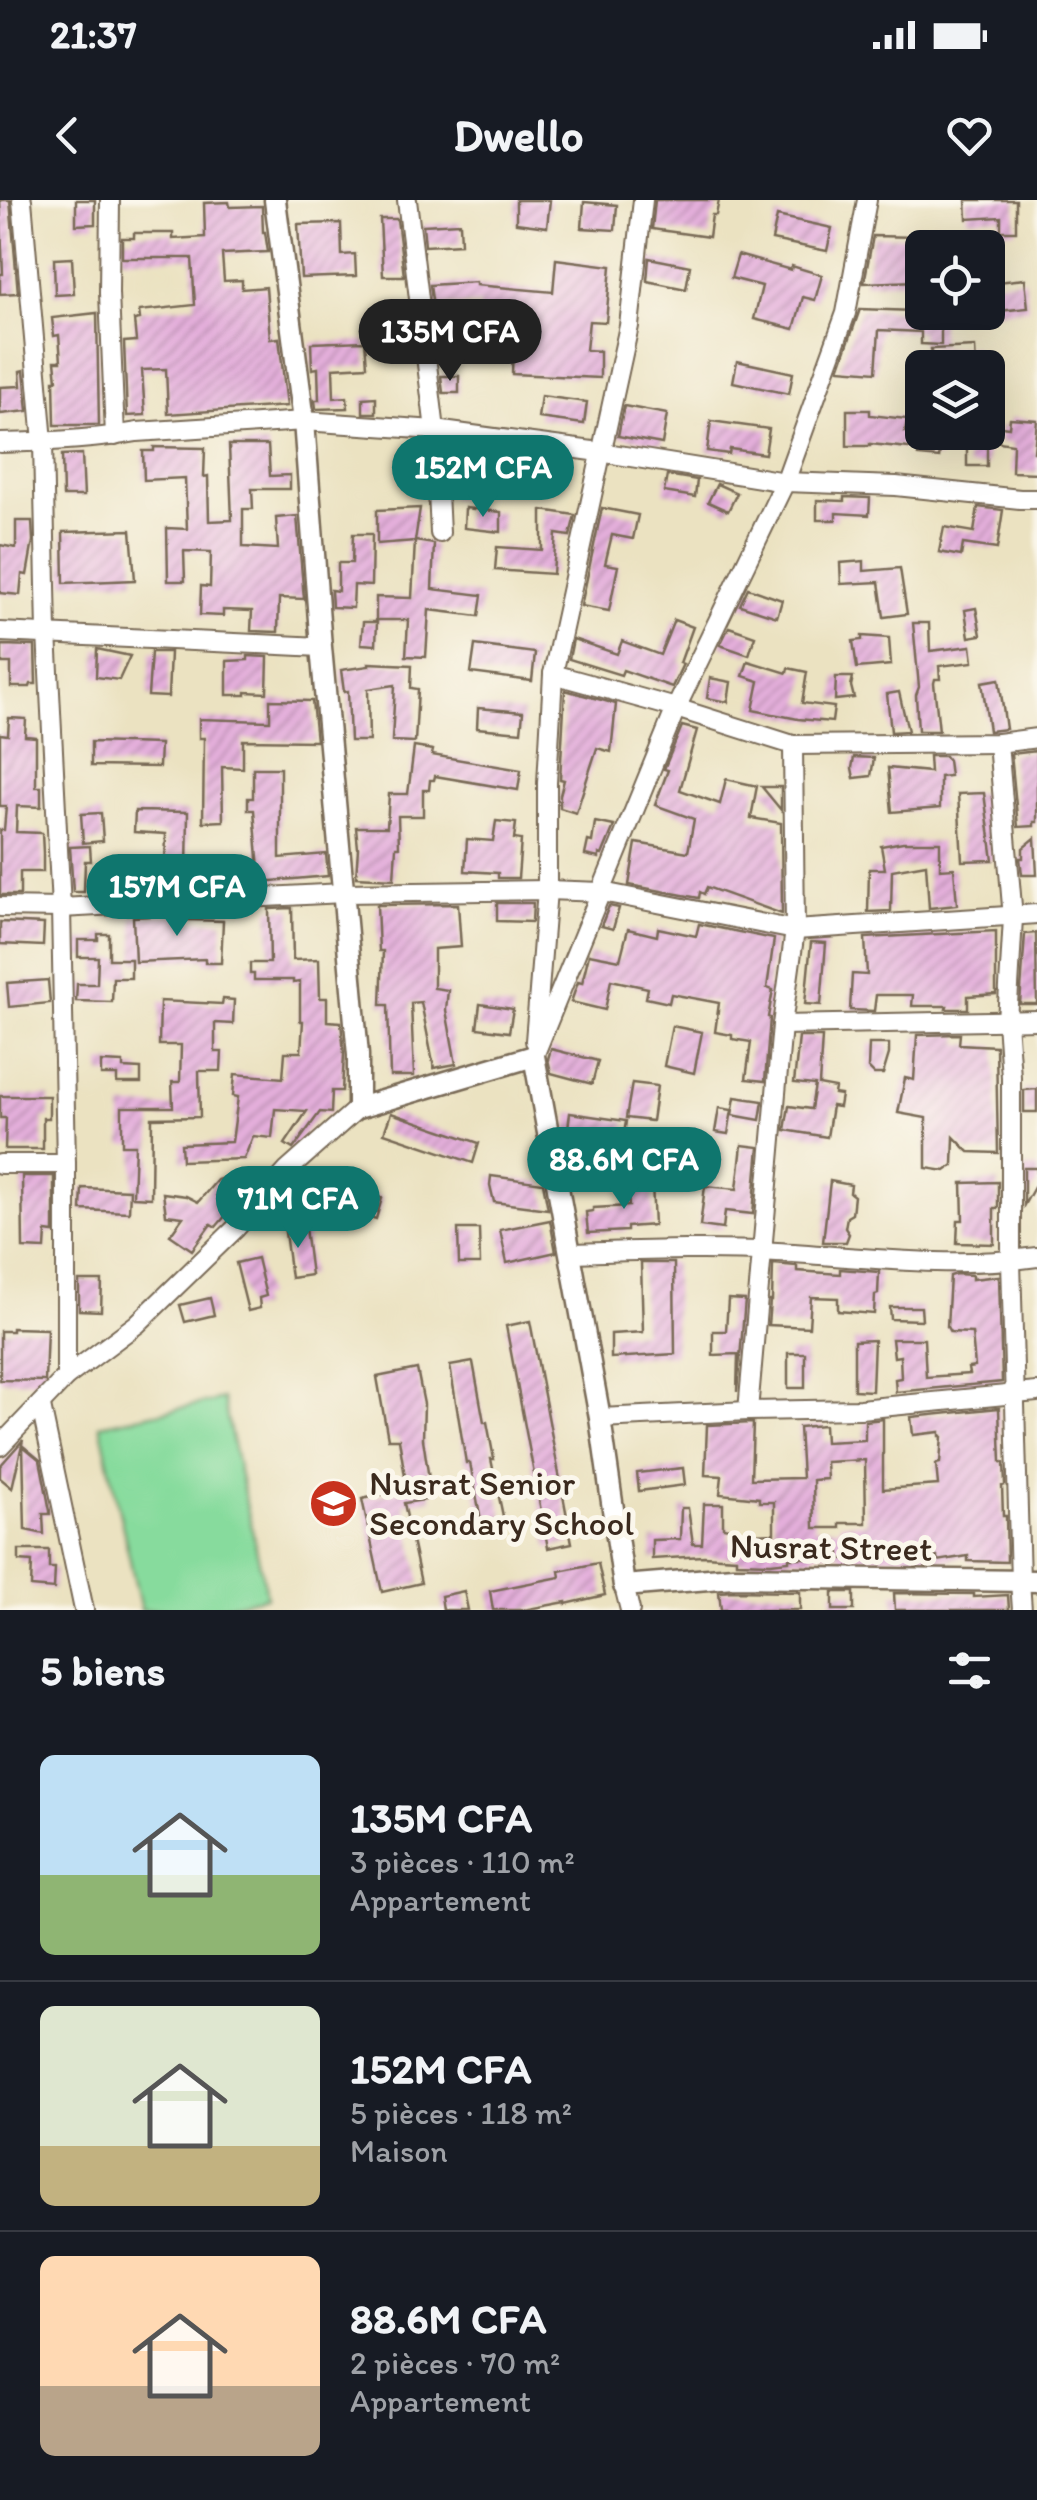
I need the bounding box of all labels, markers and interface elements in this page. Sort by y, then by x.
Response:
text: 21:37 [50,12,137,58]
icon: back [40,108,95,163]
text: Dwello [453,108,584,162]
icon: heart [942,108,997,163]
map controls [905,230,1005,450]
button: locate [905,230,1005,330]
pin: 135M CFA [347,299,553,384]
text: 135M CFA [381,312,519,350]
button: layers [905,350,1005,450]
pin: 152M CFA [380,435,586,520]
text: 152M CFA [414,448,552,486]
pin: 157M CFA [74,854,280,939]
text: 157M CFA [108,867,246,905]
pin: 88.6M CFA [510,1127,738,1212]
text: 88.6M CFA [549,1140,699,1178]
pin: 71M CFA [206,1166,390,1251]
text: 71M CFA [238,1179,358,1217]
place label: Nusrat Senior Secondary School [369,1462,634,1544]
school or university icon: Nusrat Senior Secondary School [308,1477,360,1529]
street label: Nusrat Street [729,1524,933,1570]
icon: filters [942,1643,997,1698]
text: 5 biens [40,1645,165,1696]
text: 135M CFA [350,1792,532,1843]
icon: home [120,1795,240,1915]
text: 3 pièces · 110 m² [350,1843,575,1881]
text: Appartement [350,1881,531,1919]
text: 152M CFA [350,2043,531,2094]
icon: home [120,2046,240,2166]
text: 5 pièces · 118 m² [350,2094,572,2132]
text: Maison [350,2132,448,2170]
text: 88.6M CFA [350,2293,546,2344]
icon: home [120,2296,240,2416]
text: 2 pièces · 70 m² [350,2344,560,2382]
text: Appartement [350,2382,531,2420]

